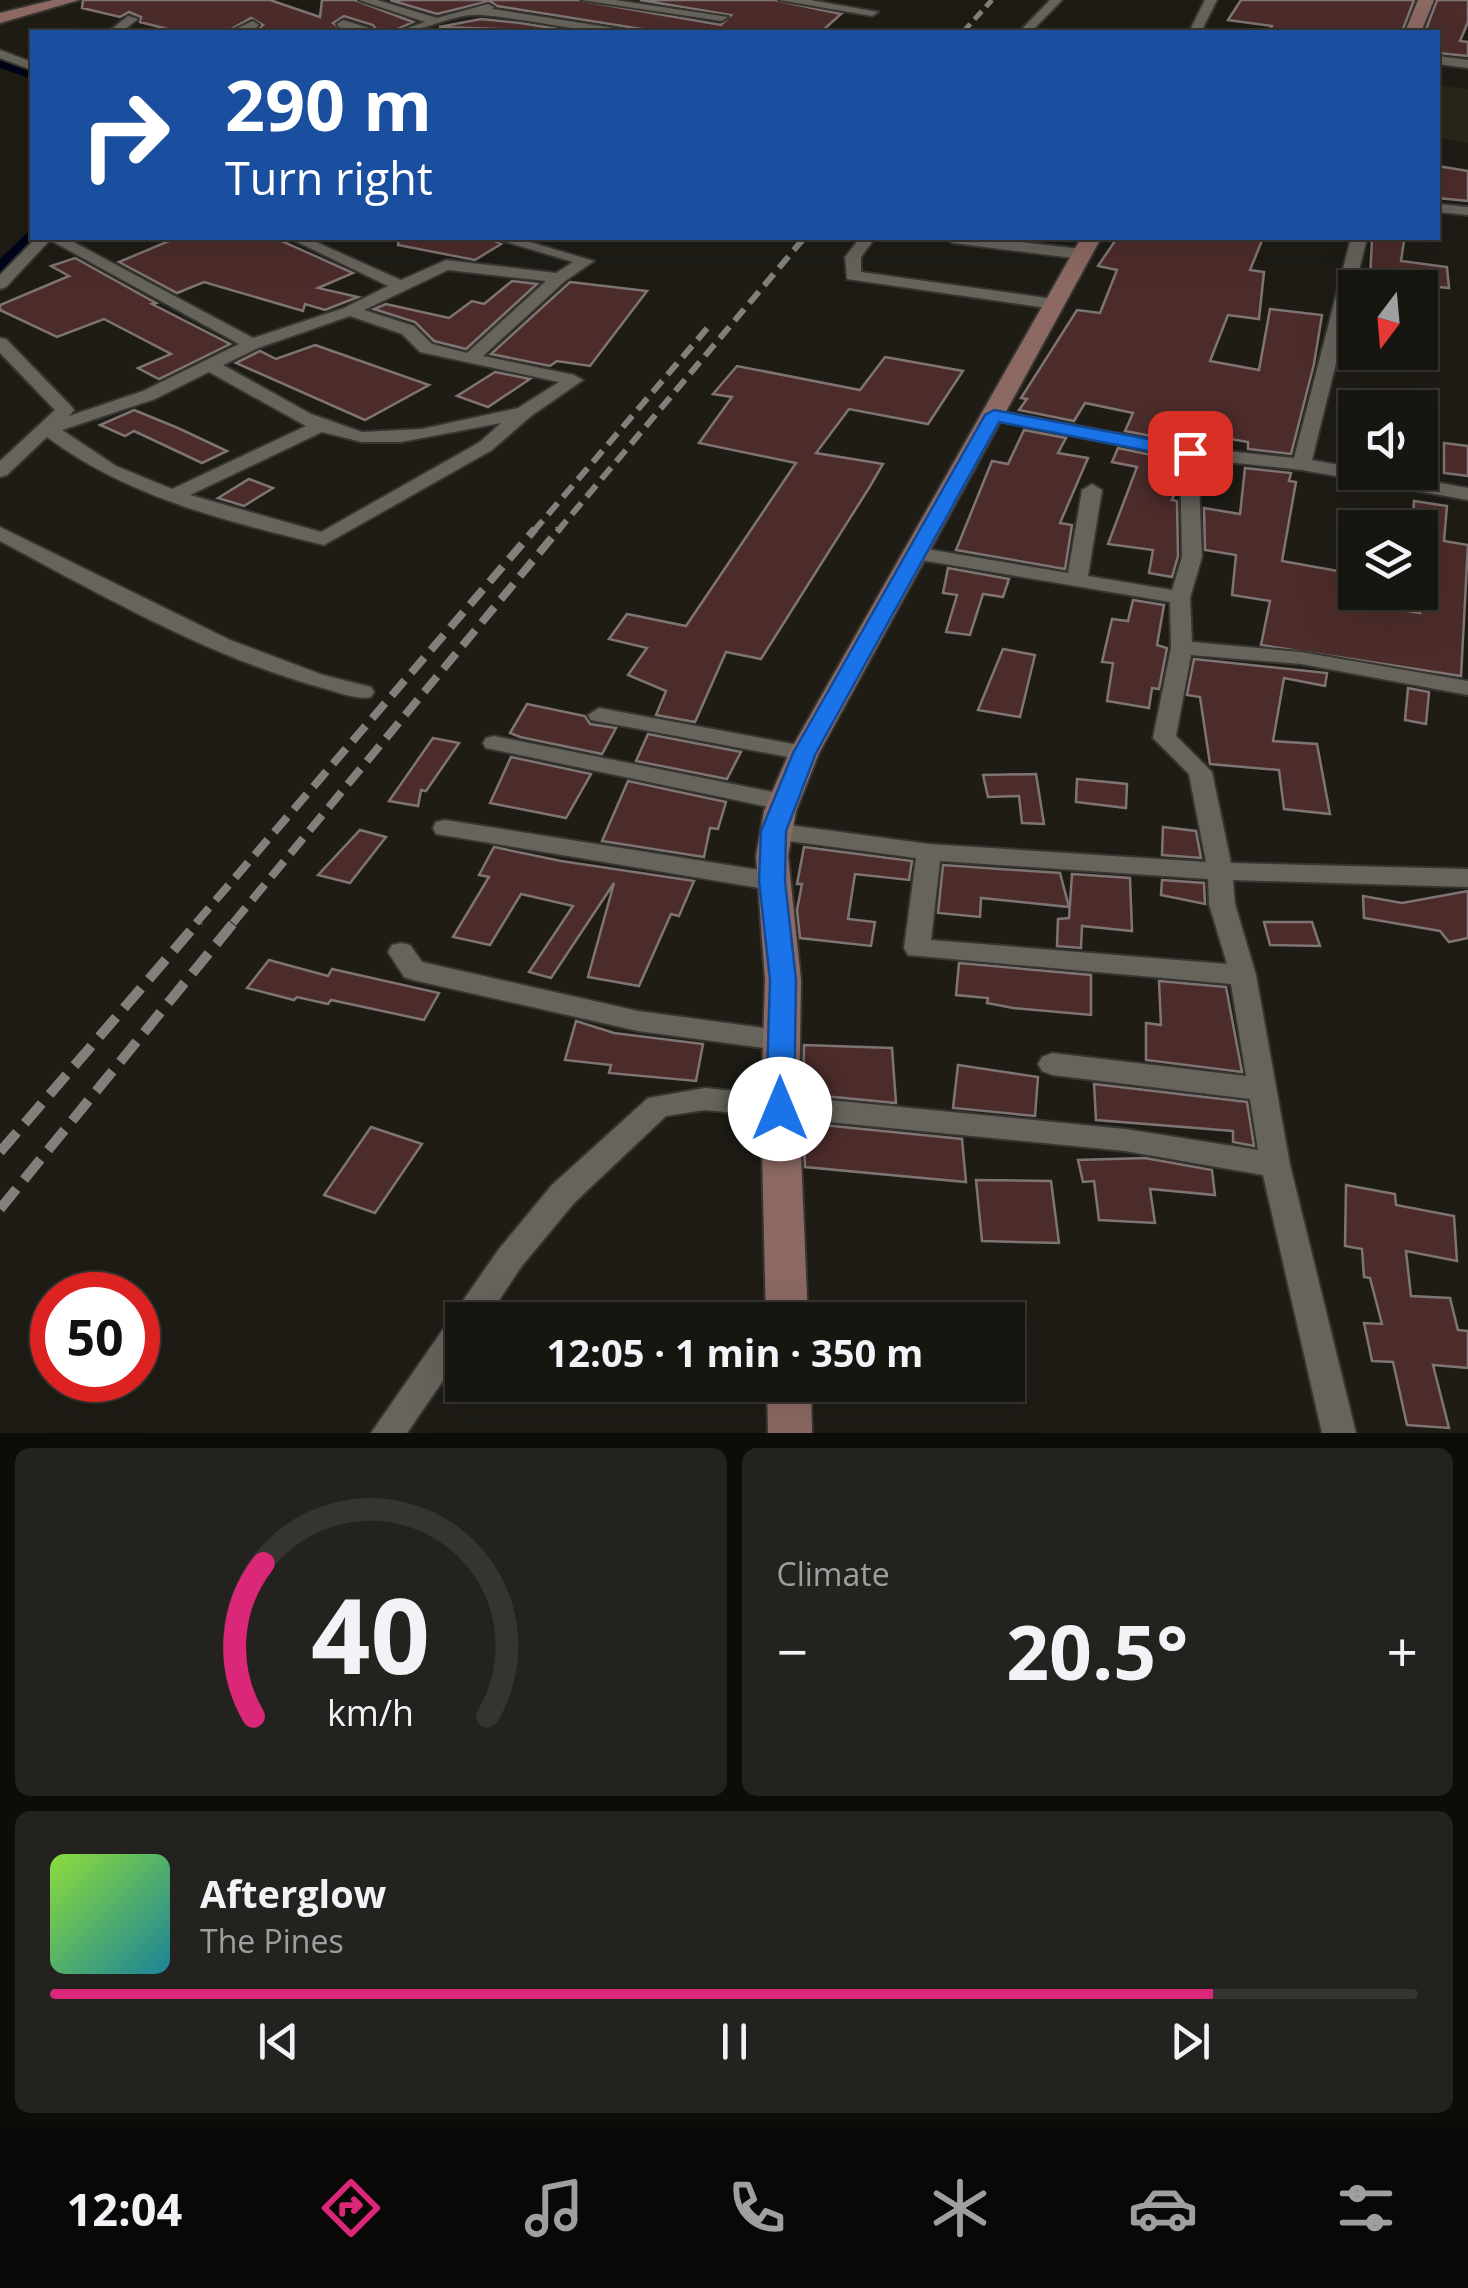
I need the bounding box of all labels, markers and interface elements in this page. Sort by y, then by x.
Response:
text: 290 m [225,56,432,152]
icon: right [60,70,190,200]
text: Turn right [225,147,433,208]
north arrow [1338,270,1438,370]
map controls [1338,270,1438,610]
button: sound [1338,390,1438,490]
pin [1148,411,1233,496]
icon: arrive [1163,426,1218,481]
button: layers [1338,510,1438,610]
position arrow [728,1057,832,1161]
speed limit sign: 50 [30,1272,160,1402]
text: 12:05 · 1 min · 350 m [547,1326,923,1378]
text: Climate [777,1552,890,1595]
text: 40 [311,1563,430,1704]
text: 20.5° [1006,1600,1188,1702]
text: − [777,1613,808,1688]
text: + [1387,1613,1418,1688]
text: km/h [327,1688,414,1736]
text: Afterglow [200,1867,386,1919]
text: The Pines [200,1919,344,1962]
icon: previous [251,2014,306,2069]
icon: pause [707,2014,762,2069]
icon: next [1163,2014,1218,2069]
icon: directions [316,2173,386,2243]
icon: music [519,2173,589,2243]
icon: phone [722,2173,792,2243]
icon: climate [925,2173,995,2243]
icon: car [1128,2173,1198,2243]
icon: filters [1331,2173,1401,2243]
text: 12:04 [67,2178,182,2239]

